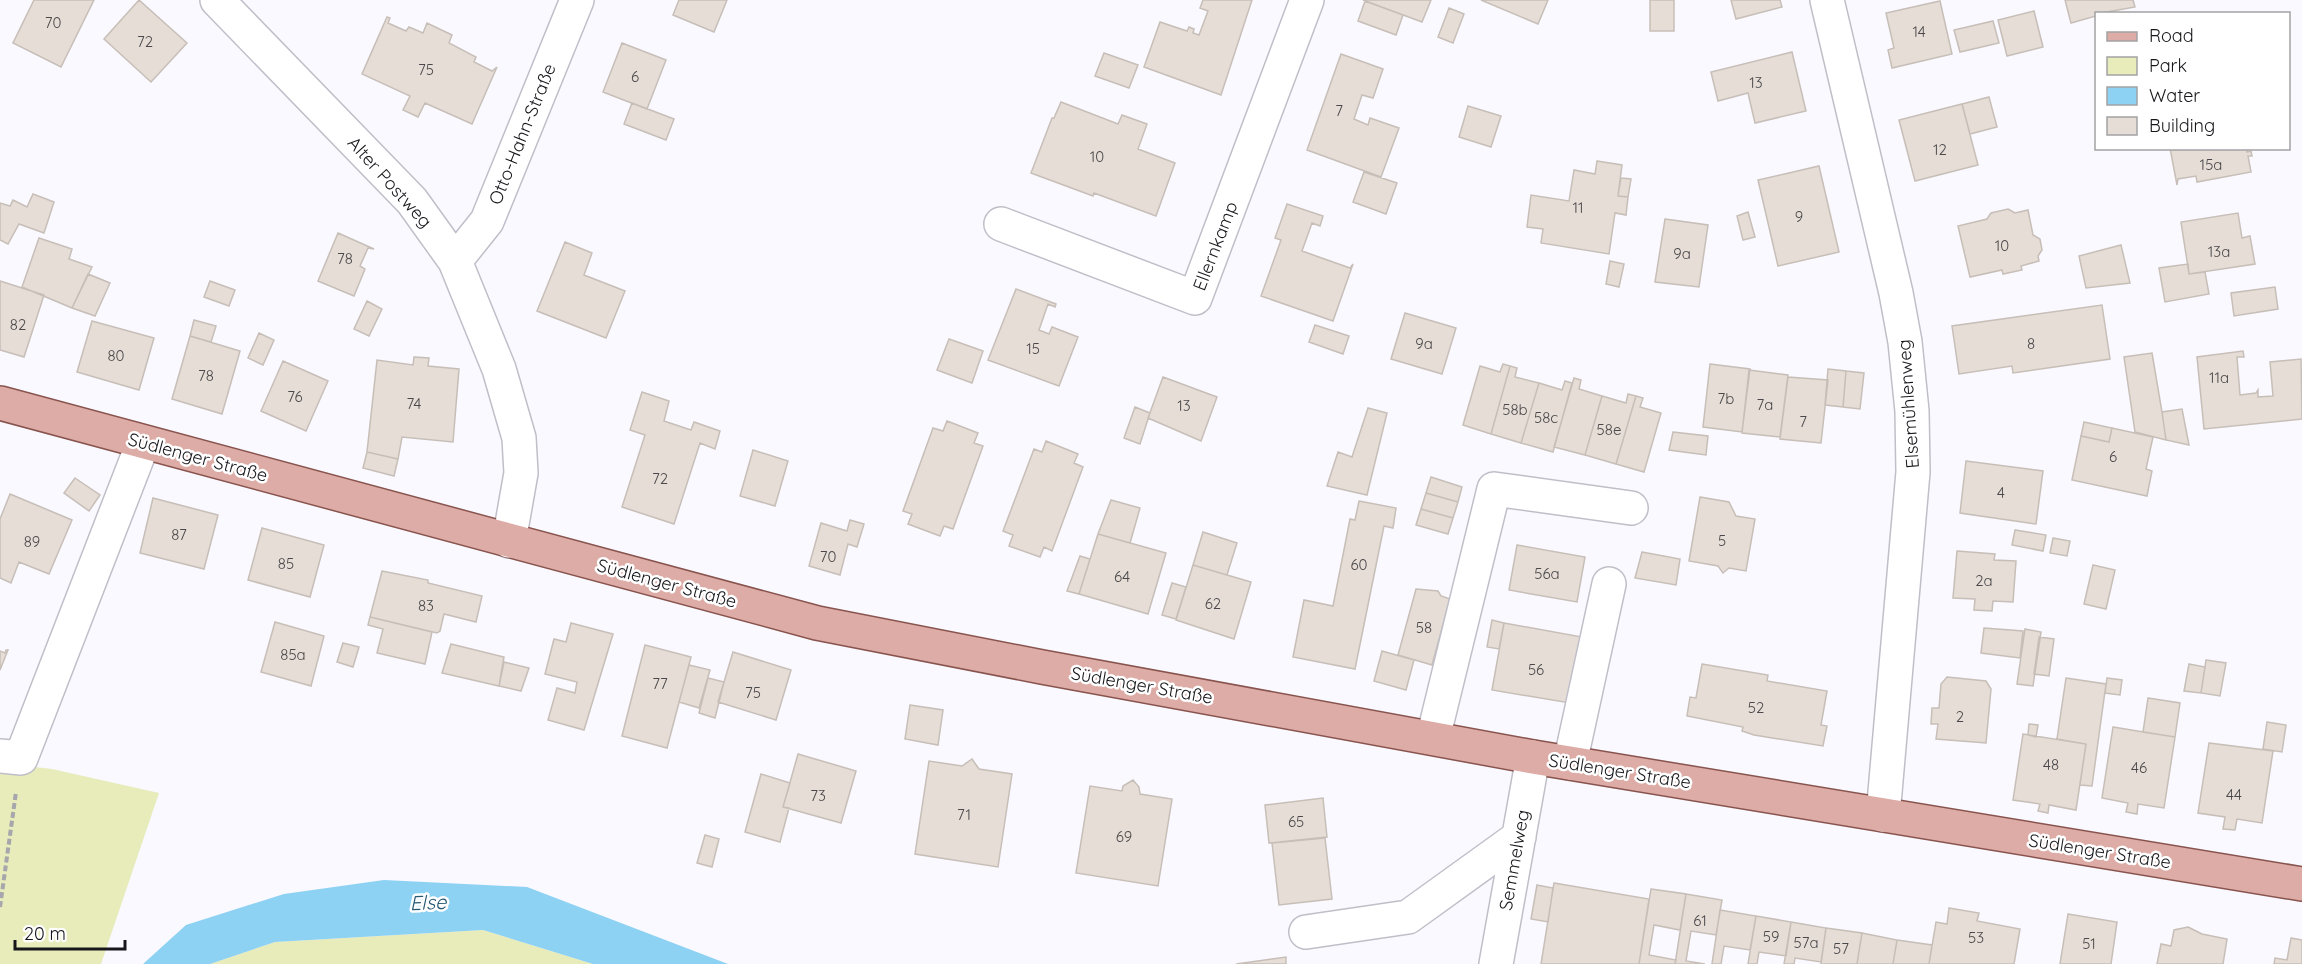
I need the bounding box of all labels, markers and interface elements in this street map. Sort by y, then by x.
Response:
legend [2095,12,2290,150]
house number: 70 [45,13,61,32]
house number: 14 [1912,22,1926,41]
text: Road [2149,24,2194,47]
house number: 72 [137,32,153,51]
text: Park [2149,54,2187,77]
house number: 75 [418,60,434,79]
street label: Otto-Hahn-Straße [483,60,561,208]
house number: 6 [631,67,639,86]
house number: 13 [1749,73,1763,92]
text: Water [2149,84,2200,107]
house number: 7 [1335,101,1343,120]
text: Building [2149,114,2215,137]
street label: Alter Postweg [343,131,437,233]
house number: 12 [1933,140,1947,159]
house number: 10 [1090,147,1104,166]
house number: 15a [2200,155,2222,174]
street label: Ellernkamp [1187,198,1243,294]
house number: 11 [1572,198,1584,217]
house number: 9 [1795,207,1803,226]
house number: 10 [1995,236,2009,255]
house number: 13a [2208,242,2230,261]
house number: 9a [1673,244,1691,263]
house number: 78 [337,249,353,268]
house number: 82 [10,315,26,334]
house number: 9a [1415,334,1433,353]
house number: 8 [2027,334,2035,353]
house number: 15 [1026,339,1040,358]
street label: Elsemühlenweg [1892,339,1924,469]
house number: 80 [107,346,125,365]
house number: 78 [198,366,214,385]
house number: 11a [2209,368,2229,387]
house number: 76 [287,387,303,406]
house number: 7b [1718,389,1734,408]
house number: 74 [406,394,422,413]
house number: 7a [1757,395,1773,414]
house number: 13 [1177,396,1191,415]
house number: 58b [1502,400,1528,419]
house number: 58c [1534,408,1558,427]
house number: 7 [1799,412,1807,431]
house number: 58e [1597,420,1621,439]
street label: Südlenger Straße [126,427,270,487]
house number: 6 [2109,447,2117,466]
house number: 72 [652,469,668,488]
house number: 4 [1997,483,2005,502]
house number: 87 [171,525,187,544]
house number: 5 [1718,531,1726,550]
house number: 89 [24,532,40,551]
house number: 70 [820,547,836,566]
street label: Südlenger Straße [595,553,739,613]
house number: 85 [278,554,294,573]
house number: 60 [1351,555,1368,574]
house number: 56a [1534,564,1560,583]
house number: 64 [1114,567,1130,586]
house number: 2a [1975,571,1993,590]
house number: 62 [1205,594,1221,613]
house number: 83 [418,596,434,615]
house number: 58 [1416,618,1432,637]
house number: 85a [280,645,306,664]
house number: 56 [1528,660,1544,679]
street label: Südlenger Straße [1069,661,1215,709]
house number: 77 [652,674,668,693]
house number: 75 [745,683,761,702]
house number: 52 [1748,698,1764,717]
house number: 2 [1956,707,1964,726]
street label: Südlenger Straße [1547,748,1693,794]
house number: 48 [2043,755,2059,774]
house number: 46 [2131,758,2147,777]
house number: 44 [2226,785,2242,804]
house number: 73 [810,786,826,805]
house number: 71 [957,805,971,824]
street label: Semmelweg [1494,808,1534,912]
house number: 65 [1288,812,1304,831]
house number: 69 [1116,827,1132,846]
street label: Südlenger Straße [2027,828,2173,874]
water label: Else [409,889,447,915]
house number: 61 [1693,911,1707,930]
scale bar [15,913,124,951]
text: 20 m [24,922,66,945]
house number: 59 [1763,927,1779,946]
house number: 53 [1968,928,1984,947]
house number: 57a [1794,933,1818,952]
house number: 51 [2082,934,2096,953]
house number: 57 [1833,939,1849,958]

